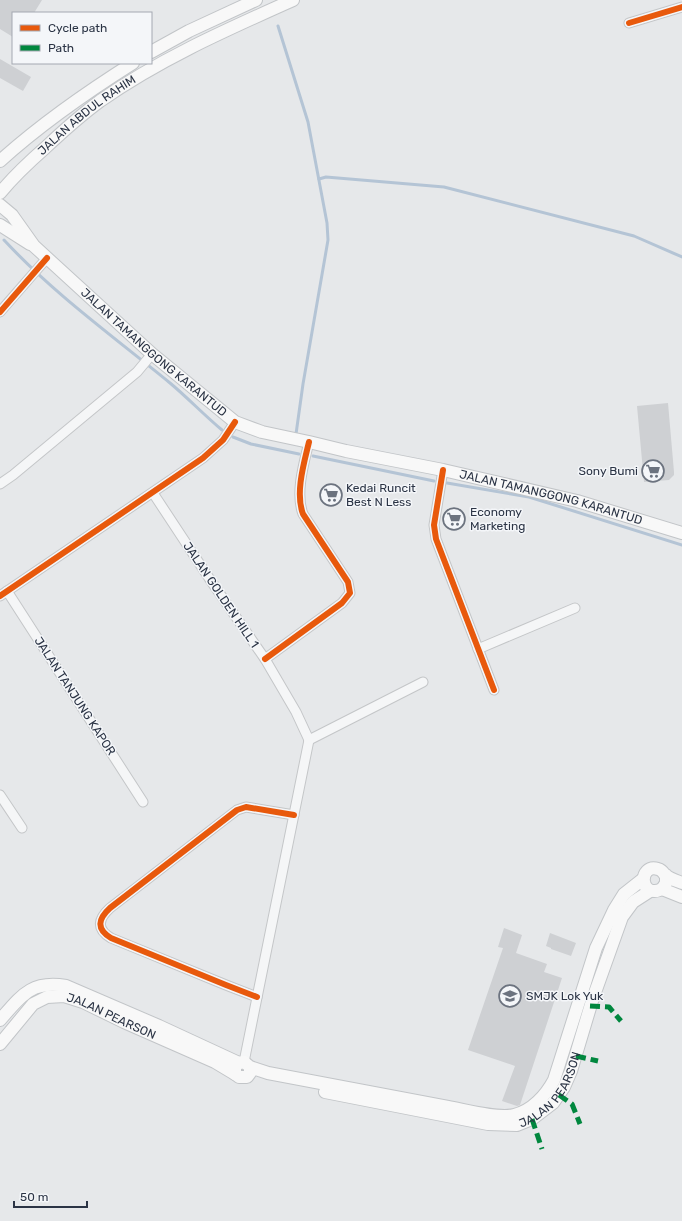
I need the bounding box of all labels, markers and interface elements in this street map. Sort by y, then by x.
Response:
legend [12,12,152,64]
text: Cycle path [48,21,107,35]
text: Path [48,41,74,55]
street label: JALAN ABDUL RAHIM [35,73,138,158]
street label: JALAN TAMANGGONG KARANTUD [78,285,230,419]
supermarket icon: Sony Bumi [640,458,666,484]
place label: Sony Bumi [579,464,638,478]
street label: JALAN TAMANGGONG KARANTUD [458,467,644,528]
place label: Kedai Runcit Best N Less [346,481,416,509]
supermarket icon: Kedai Runcit Best N Less [318,482,344,508]
place label: Economy Marketing [470,505,525,533]
supermarket icon: Economy Marketing [441,506,467,532]
street label: JALAN GOLDEN HILL 1 [180,539,262,651]
street label: JALAN TANJUNG KAPOR [32,634,119,758]
school or university icon: SMJK Lok Yuk [497,983,523,1009]
place label: SMJK Lok Yuk [526,989,604,1003]
street label: JALAN PEARSON [65,990,158,1042]
street label: JALAN PEARSON [517,1050,583,1131]
scale bar [14,1183,87,1209]
text: 50 m [20,1190,48,1204]

